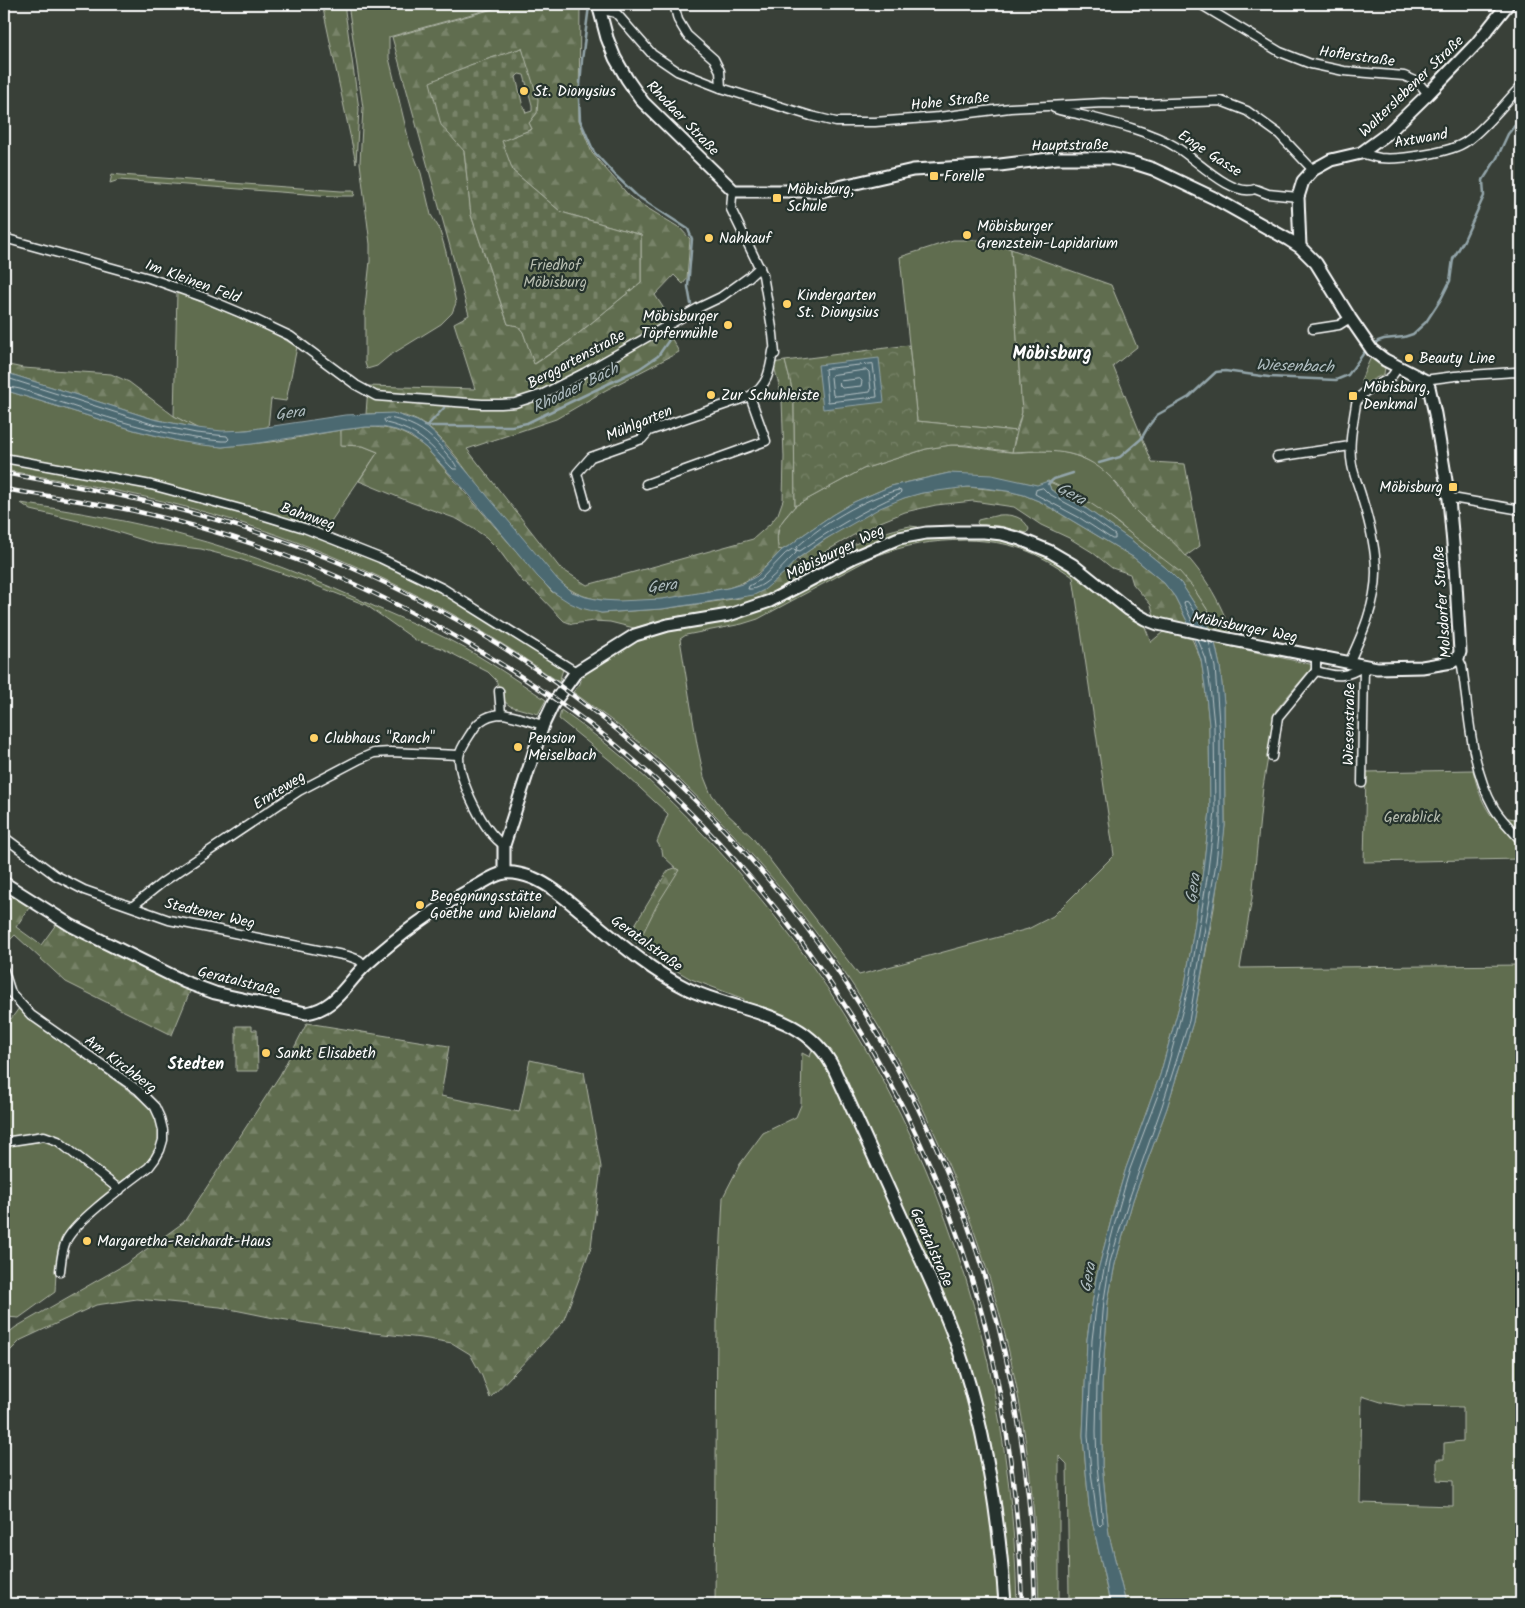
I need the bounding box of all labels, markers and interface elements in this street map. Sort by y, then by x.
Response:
street label: Walterslebener Straße [1354,30,1470,143]
street label: Hoflerstraße [1317,40,1397,74]
street label: Rhodaer Straße [640,75,725,162]
place label: St. Dionysius [534,80,617,104]
marker: St. Dionysius [518,85,530,97]
street label: Hohe Straße [910,86,991,118]
street label: Axtwand [1393,122,1450,155]
street label: Enge Gasse [1173,124,1247,184]
street label: Hauptstraße [1031,133,1109,159]
place label: Forelle [944,165,985,189]
marker: Forelle [928,170,940,182]
place label: Möbisburg, Schule [787,178,854,219]
marker: Möbisburg, Schule [771,192,783,204]
place label: Möbisburger Grenzstein-Lapidarium [977,215,1118,256]
place label: Nahkauf [719,227,773,251]
marker: Möbisburger Grenzstein-Lapidarium [961,229,973,241]
marker: Nahkauf [703,232,715,244]
street label: Im Kleinen Feld [142,254,244,310]
park label: Friedhof Möbisburg [523,254,587,295]
place label: Kindergarten St. Dionysius [797,284,880,325]
marker: Kindergarten St. Dionysius [781,298,793,310]
place label: Möbisburger Töpfermühle [641,305,719,346]
marker: Möbisburger Töpfermühle [722,319,734,331]
street label: Berggartenstraße [523,324,630,396]
district label: Möbisburg [1012,340,1092,369]
place label: Beauty Line [1419,347,1495,371]
marker: Beauty Line [1403,352,1415,364]
water label: Wiesenbach [1256,353,1336,380]
water label: Rhodaer Bach [528,356,624,420]
place label: Möbisburg, Denkmal [1363,376,1430,417]
place label: Zur Schuhleiste [721,384,820,408]
marker: Zur Schuhleiste [705,389,717,401]
marker: Möbisburg, Denkmal [1347,390,1359,402]
water label: Gera [274,399,308,428]
street label: Mühlgarten [602,399,676,449]
water label: Gera [1052,476,1092,513]
place label: Möbisburg [1379,476,1443,500]
marker: Möbisburg [1447,481,1459,493]
street label: Bahnweg [277,496,338,538]
street label: Möbisburger Weg [782,519,889,587]
street label: Molsdorfer Straße [1427,545,1459,659]
water label: Gera [646,572,680,601]
street label: Möbisburger Weg [1190,606,1300,650]
street label: Wiesenstraße [1337,682,1363,766]
place label: Clubhaus "Ranch" [324,727,435,751]
place label: Pension Meiselbach [528,727,597,768]
marker: Clubhaus "Ranch" [308,732,320,744]
marker: Pension Meiselbach [512,741,524,753]
street label: Ernteweg [248,765,311,816]
park label: Gerablick [1384,806,1441,830]
water label: Gera [1179,870,1208,905]
place label: Begegnungsstätte Goethe und Wieland [430,885,557,926]
street label: Stedtener Weg [162,892,257,936]
marker: Begegnungsstätte Goethe und Wieland [414,899,426,911]
street label: Geratalstraße [605,909,688,978]
street label: Geratalstraße [195,960,283,1004]
street label: Am Kirchberg [79,1029,162,1100]
place label: Sankt Elisabeth [276,1042,376,1066]
marker: Sankt Elisabeth [260,1047,272,1059]
district label: Stedten [168,1052,224,1077]
street label: Geratalstraße [903,1204,959,1291]
place label: Margaretha-Reichardt-Haus [97,1230,272,1254]
marker: Margaretha-Reichardt-Haus [81,1235,93,1247]
water label: Gera [1073,1259,1104,1294]

